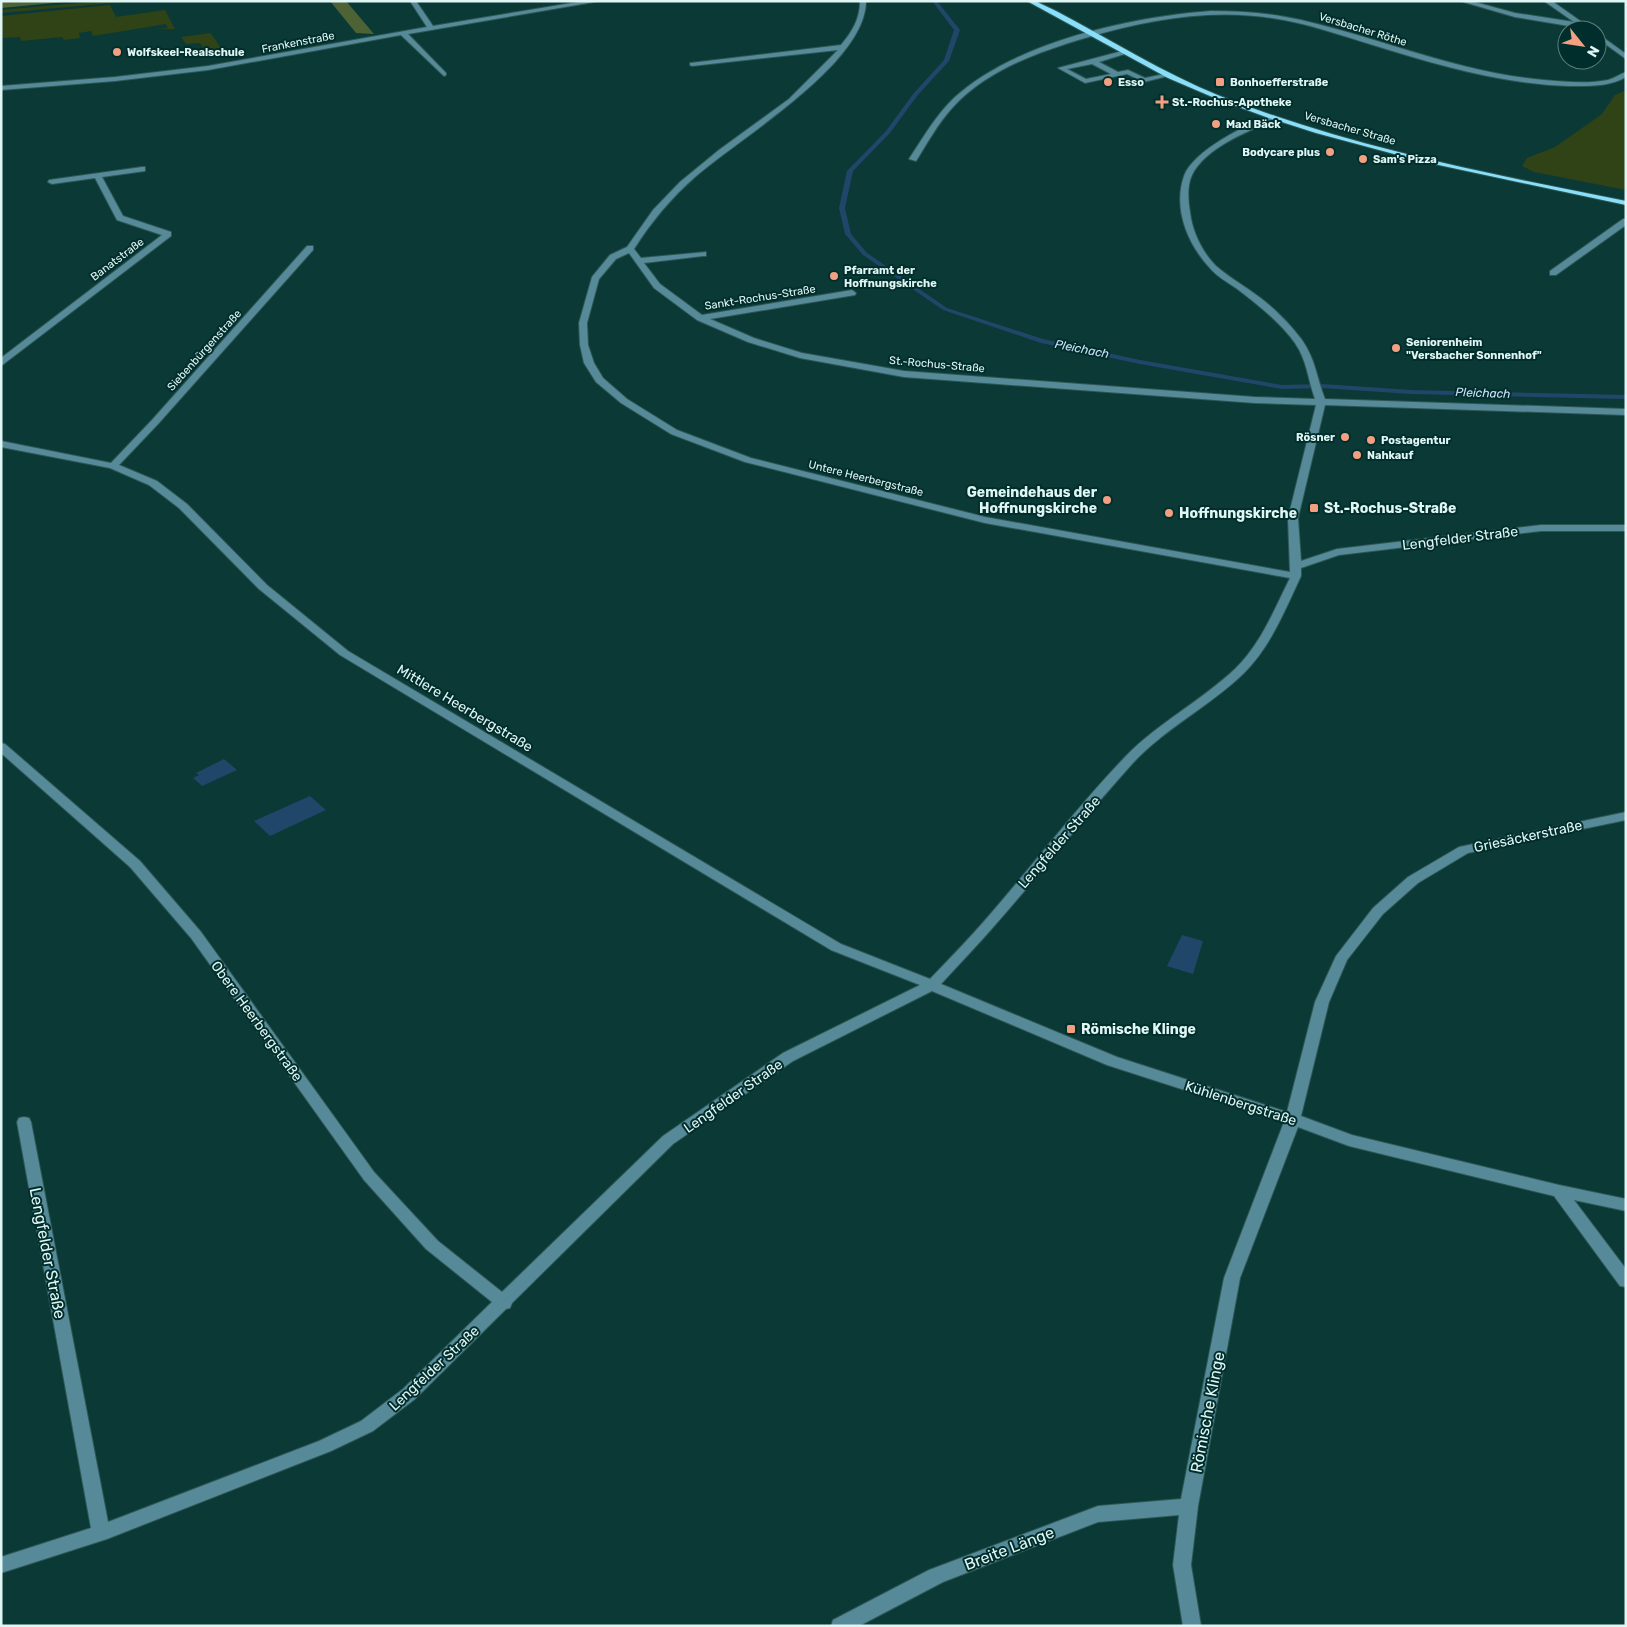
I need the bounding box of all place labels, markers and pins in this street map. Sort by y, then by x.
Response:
marker: Wolfskeel-Realschule [111,46,123,58]
place label: Wolfskeel-Realschule [127,46,245,59]
marker: Esso [1102,76,1114,88]
place label: Esso [1118,76,1144,89]
marker: Bonhoefferstraße [1214,76,1226,88]
place label: Bonhoefferstraße [1230,76,1329,89]
marker: St.-Rochus-Apotheke [1156,96,1168,108]
place label: St.-Rochus-Apotheke [1172,96,1292,109]
marker: Maxl Bäck [1210,118,1222,130]
place label: Maxl Bäck [1226,118,1281,131]
place label: Bodycare plus [1242,146,1320,159]
marker: Bodycare plus [1324,146,1336,158]
marker: Sam's Pizza [1357,153,1369,165]
place label: Sam's Pizza [1373,153,1437,166]
place label: Pfarramt der Hoffnungskirche [844,264,937,290]
marker: Pfarramt der Hoffnungskirche [828,270,840,282]
place label: Seniorenheim "Versbacher Sonnenhof" [1406,336,1542,362]
marker: Seniorenheim "Versbacher Sonnenhof" [1390,342,1402,354]
place label: Rösner [1296,431,1335,444]
marker: Rösner [1339,431,1351,443]
marker: Postagentur [1365,434,1377,446]
place label: Postagentur [1381,434,1450,447]
marker: Nahkauf [1351,449,1363,461]
place label: Nahkauf [1367,449,1413,462]
place label: Gemeindehaus der Hoffnungskirche [967,484,1098,517]
marker: Gemeindehaus der Hoffnungskirche [1101,494,1113,506]
place label: St.-Rochus-Straße [1324,500,1456,517]
marker: St.-Rochus-Straße [1308,502,1320,514]
place label: Hoffnungskirche [1179,505,1297,522]
marker: Hoffnungskirche [1163,507,1175,519]
place label: Römische Klinge [1081,1021,1196,1038]
marker: Römische Klinge [1065,1023,1077,1035]

